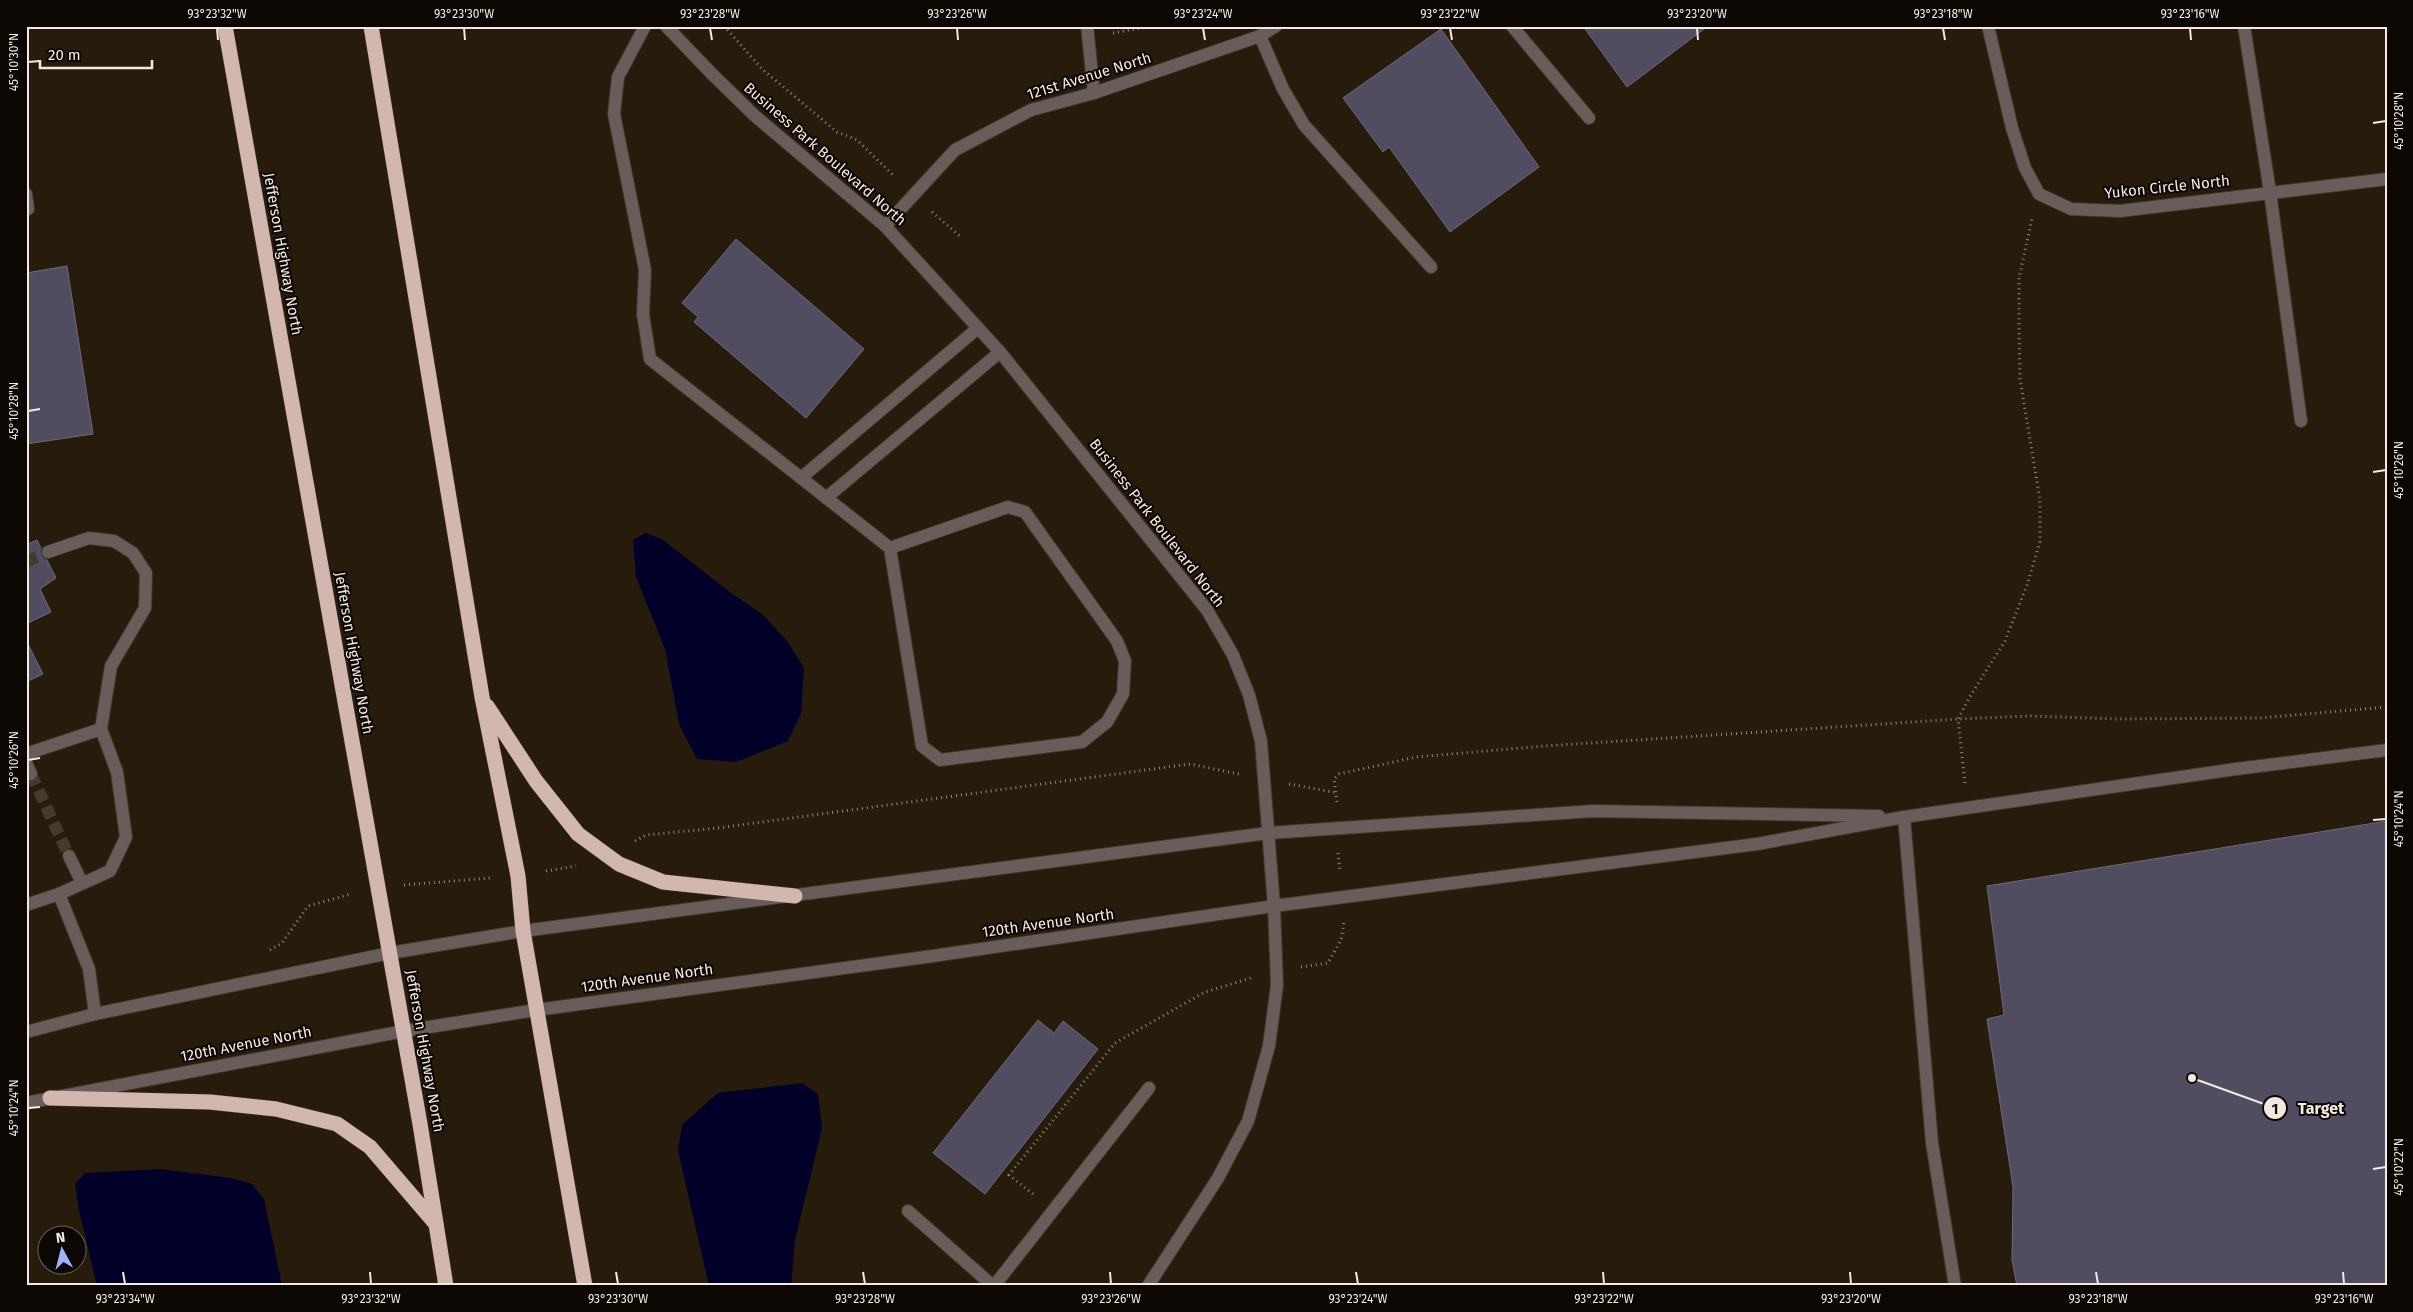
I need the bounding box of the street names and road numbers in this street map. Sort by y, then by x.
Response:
street label: 121st Avenue North [1025,49,1153,103]
street label: Business Park Boulevard North [740,79,910,229]
street label: Jefferson Highway North [260,171,306,337]
street label: Yukon Circle North [2103,171,2231,203]
street label: Business Park Boulevard North [1086,435,1228,611]
street label: Jefferson Highway North [331,570,377,736]
street label: 120th Avenue North [981,905,1115,941]
street label: 120th Avenue North [580,960,714,996]
street label: Jefferson Highway North [402,968,448,1134]
street label: 120th Avenue North [179,1022,313,1066]

